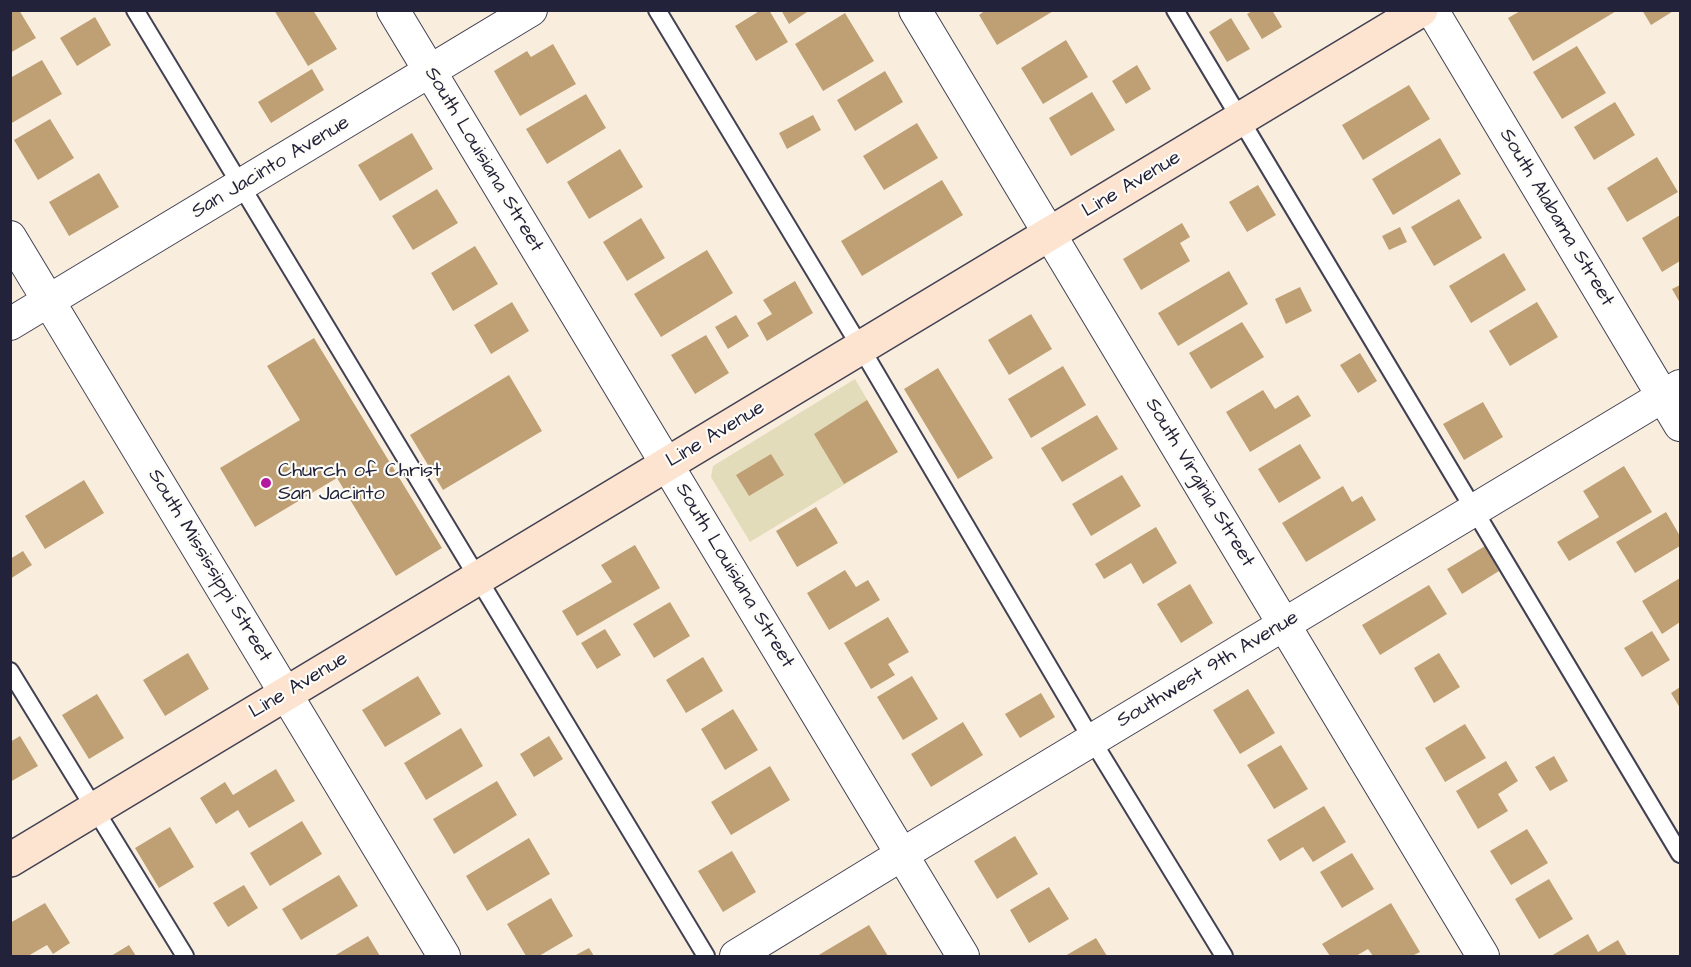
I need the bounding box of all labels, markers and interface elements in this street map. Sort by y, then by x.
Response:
street label: South Louisiana Street [418,63,548,257]
street label: San Jacinto Avenue [188,111,354,225]
street label: South Alabama Street [1493,125,1619,311]
street label: Line Avenue [1078,146,1186,224]
street label: South Virginia Street [1139,394,1259,572]
street label: Line Avenue [662,396,770,474]
place label: Church of Christ San Jacinto [278,460,441,507]
street label: South Mississippi Street [142,465,276,667]
marker: Church of Christ San Jacinto [259,476,273,490]
street label: South Louisiana Street [669,479,799,673]
street label: Southwest 9th Avenue [1113,606,1303,734]
street label: Line Avenue [245,647,353,725]

